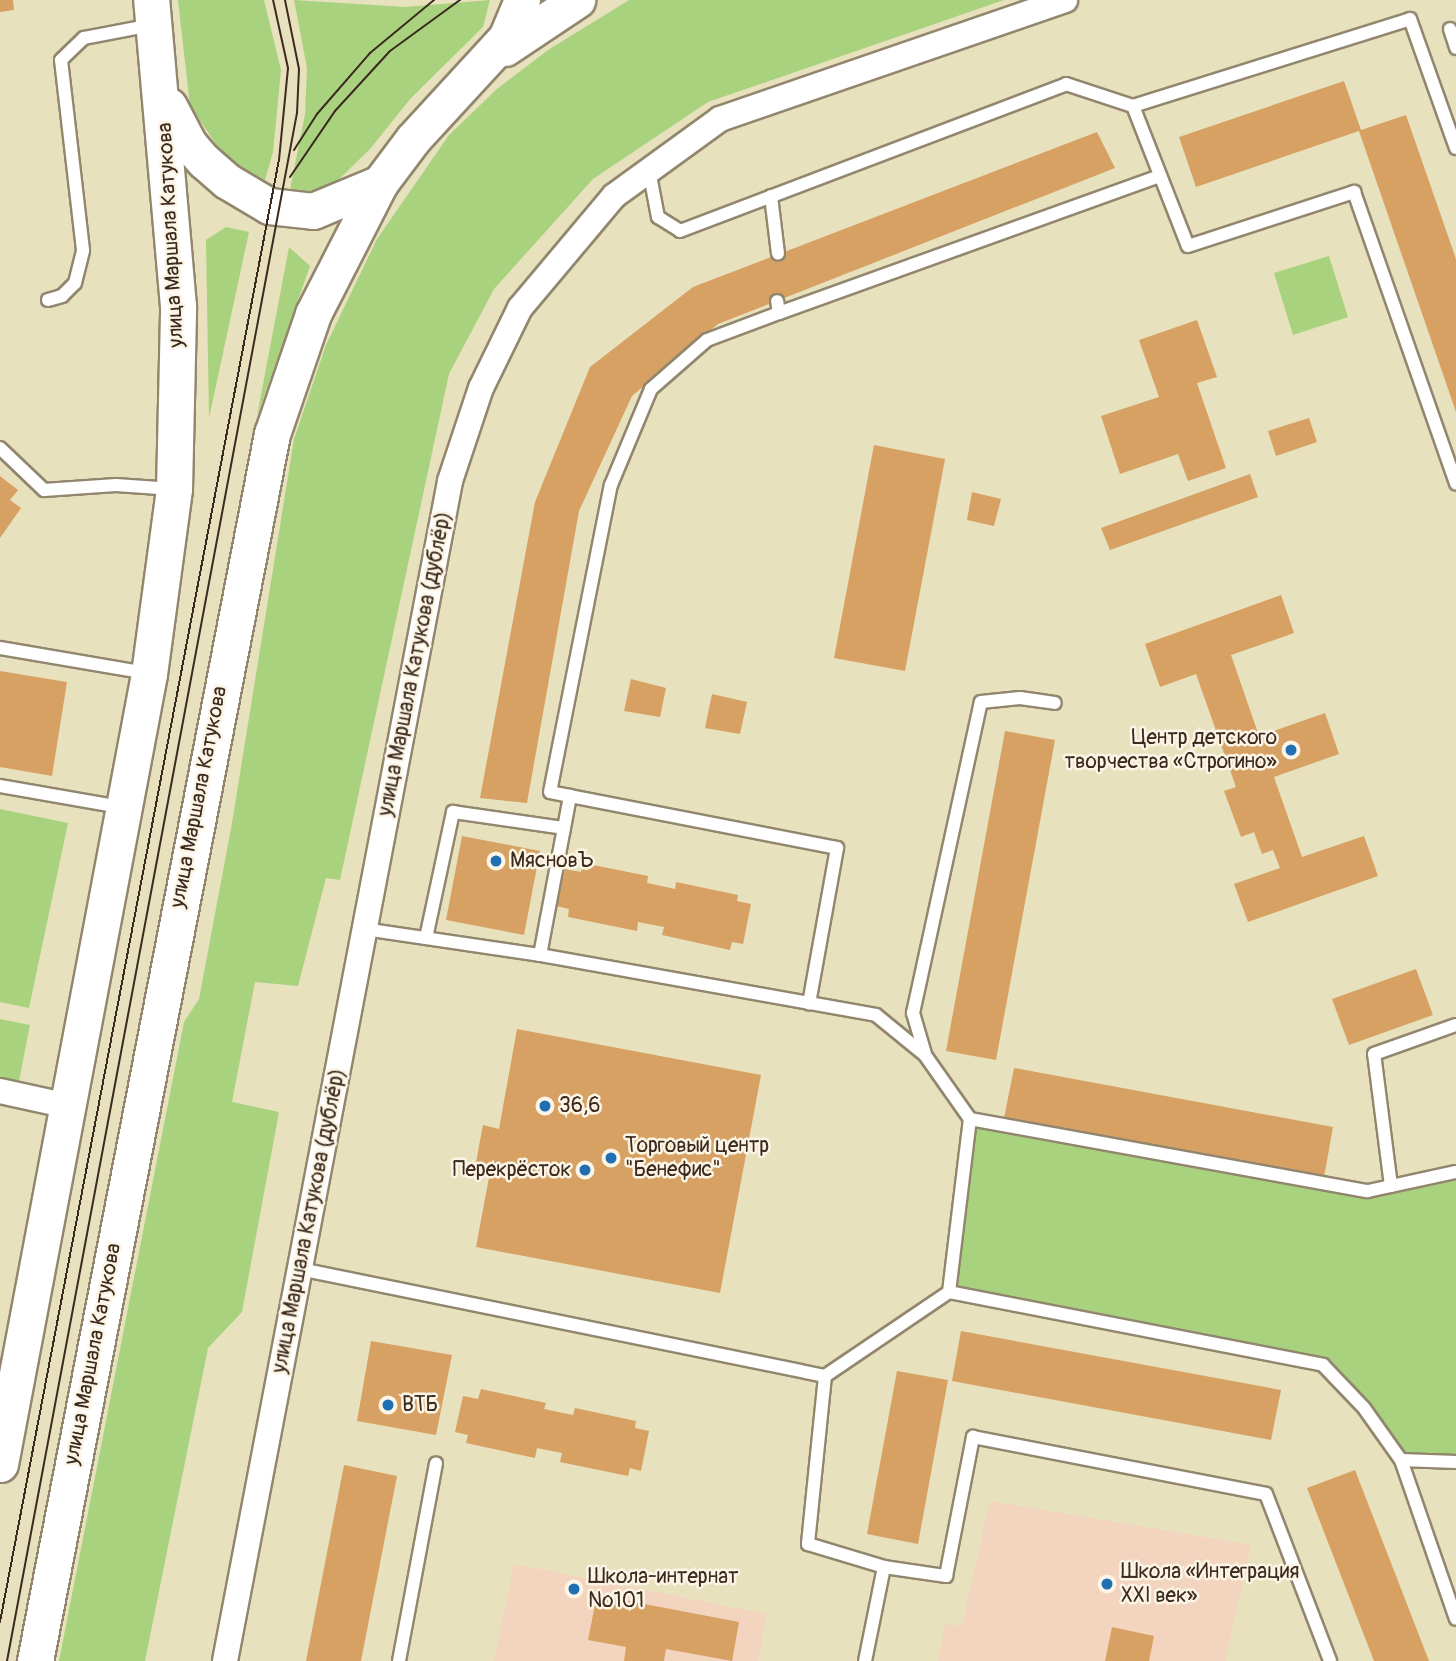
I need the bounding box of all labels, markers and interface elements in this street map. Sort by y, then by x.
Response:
street label: улица Маршала Катукова [153,122,189,348]
street label: улица Маршала Катукова (дублёр) [373,510,457,818]
street label: улица Маршала Катукова [165,684,233,910]
place label: Центр детского творчества «Строгино» [1065,725,1277,775]
marker: Центр детского творчества «Строгино» [1283,742,1299,758]
place label: МясновЪ [510,848,593,874]
marker: МясновЪ [488,853,504,869]
street label: улица Маршала Катукова (дублёр) [267,1067,351,1375]
place label: 36,6 [559,1093,600,1119]
marker: 36,6 [537,1098,553,1114]
place label: Торговый центр "Бенефис" [625,1133,769,1183]
marker: Торговый центр "Бенефис" [603,1150,619,1166]
place label: Перекрёсток [453,1157,571,1183]
marker: Перекрёсток [577,1162,593,1178]
street label: улица Маршала Катукова [59,1241,127,1467]
place label: ВТБ [402,1392,438,1418]
marker: ВТБ [380,1397,396,1413]
place label: Школа «Интеграция XXI век» [1121,1559,1299,1609]
place label: Школа-интернат №101 [588,1564,738,1614]
marker: Школа «Интеграция XXI век» [1099,1576,1115,1592]
marker: Школа-интернат №101 [566,1581,582,1597]

